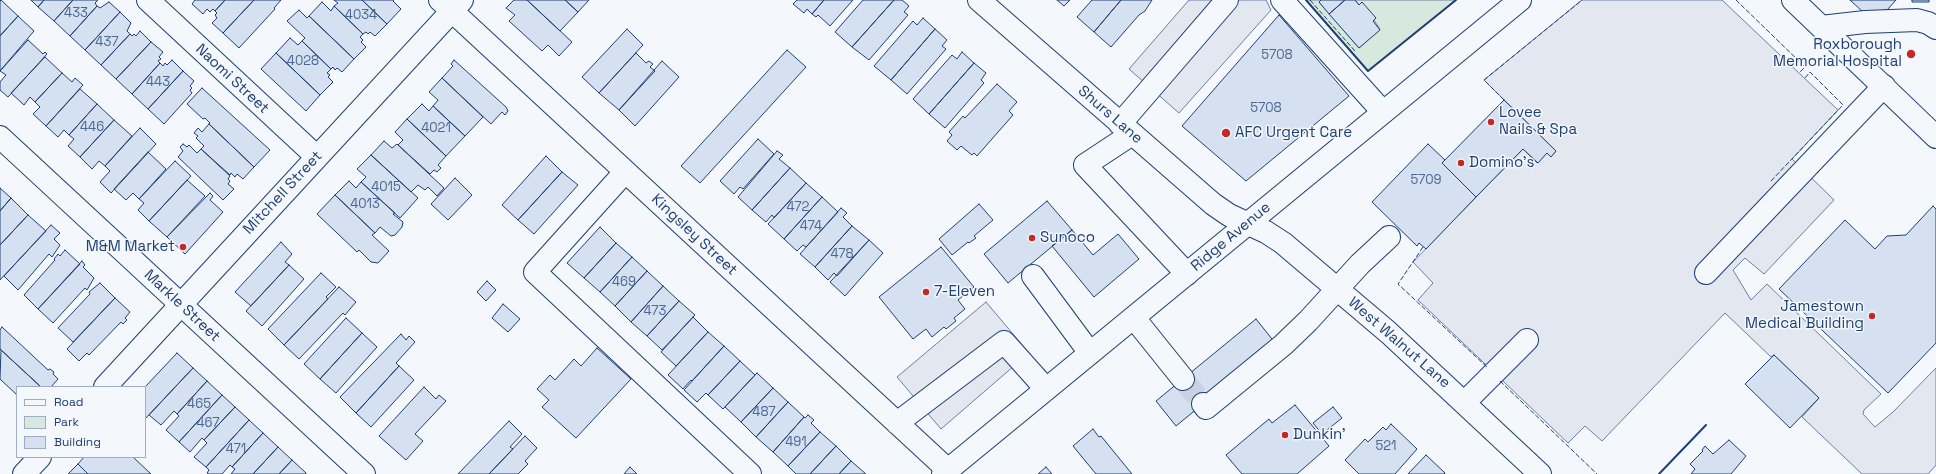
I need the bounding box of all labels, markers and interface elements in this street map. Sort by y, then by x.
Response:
house number: 433 [64,5,88,21]
house number: 4034 [345,7,377,23]
house number: 437 [95,34,119,50]
place label: Roxborough Memorial Hospital [1773,36,1902,71]
street label: Naomi Street [192,40,272,118]
house number: 5708 [1261,47,1293,63]
marker: Roxborough Memorial Hospital [1905,48,1917,60]
house number: 4028 [287,53,319,69]
house number: 443 [146,74,170,90]
street label: Shurs Lane [1074,82,1146,148]
house number: 5708 [1250,100,1282,116]
place label: Lovee Nails & Spa [1499,104,1577,139]
marker: Lovee Nails & Spa [1486,117,1496,127]
house number: 446 [80,119,104,135]
house number: 4021 [421,120,451,136]
place label: AFC Urgent Care [1235,124,1352,142]
marker: AFC Urgent Care [1220,127,1232,139]
street label: Mitchell Street [240,148,326,238]
place label: Domino's [1469,154,1534,172]
marker: Domino's [1456,158,1466,168]
house number: 5709 [1410,172,1442,188]
house number: 4015 [371,179,401,195]
street label: Kingsley Street [647,191,741,279]
house number: 4013 [350,196,380,212]
house number: 472 [787,199,809,215]
street label: Ridge Avenue [1188,199,1274,275]
house number: 474 [800,218,822,234]
place label: Sunoco [1040,229,1095,247]
marker: Sunoco [1027,233,1037,243]
place label: M&M Market [86,238,175,256]
marker: M&M Market [178,242,188,252]
house number: 478 [830,246,854,262]
street label: Markle Street [140,266,224,346]
house number: 469 [612,274,636,290]
place label: 7-Eleven [934,283,995,301]
marker: 7-Eleven [921,287,931,297]
street label: West Walnut Lane [1344,294,1454,392]
place label: Jamestown Medical Building [1745,298,1864,333]
house number: 473 [644,303,666,319]
marker: Jamestown Medical Building [1867,311,1877,321]
legend [16,386,146,458]
text: Road [54,394,83,410]
house number: 465 [187,396,211,412]
house number: 487 [752,404,776,420]
text: Park [54,414,79,430]
house number: 467 [196,415,220,431]
place label: Dunkin' [1293,426,1346,444]
marker: Dunkin' [1280,430,1290,440]
text: Building [54,434,101,450]
house number: 491 [785,434,807,450]
house number: 521 [1376,438,1396,454]
house number: 471 [226,441,246,457]

